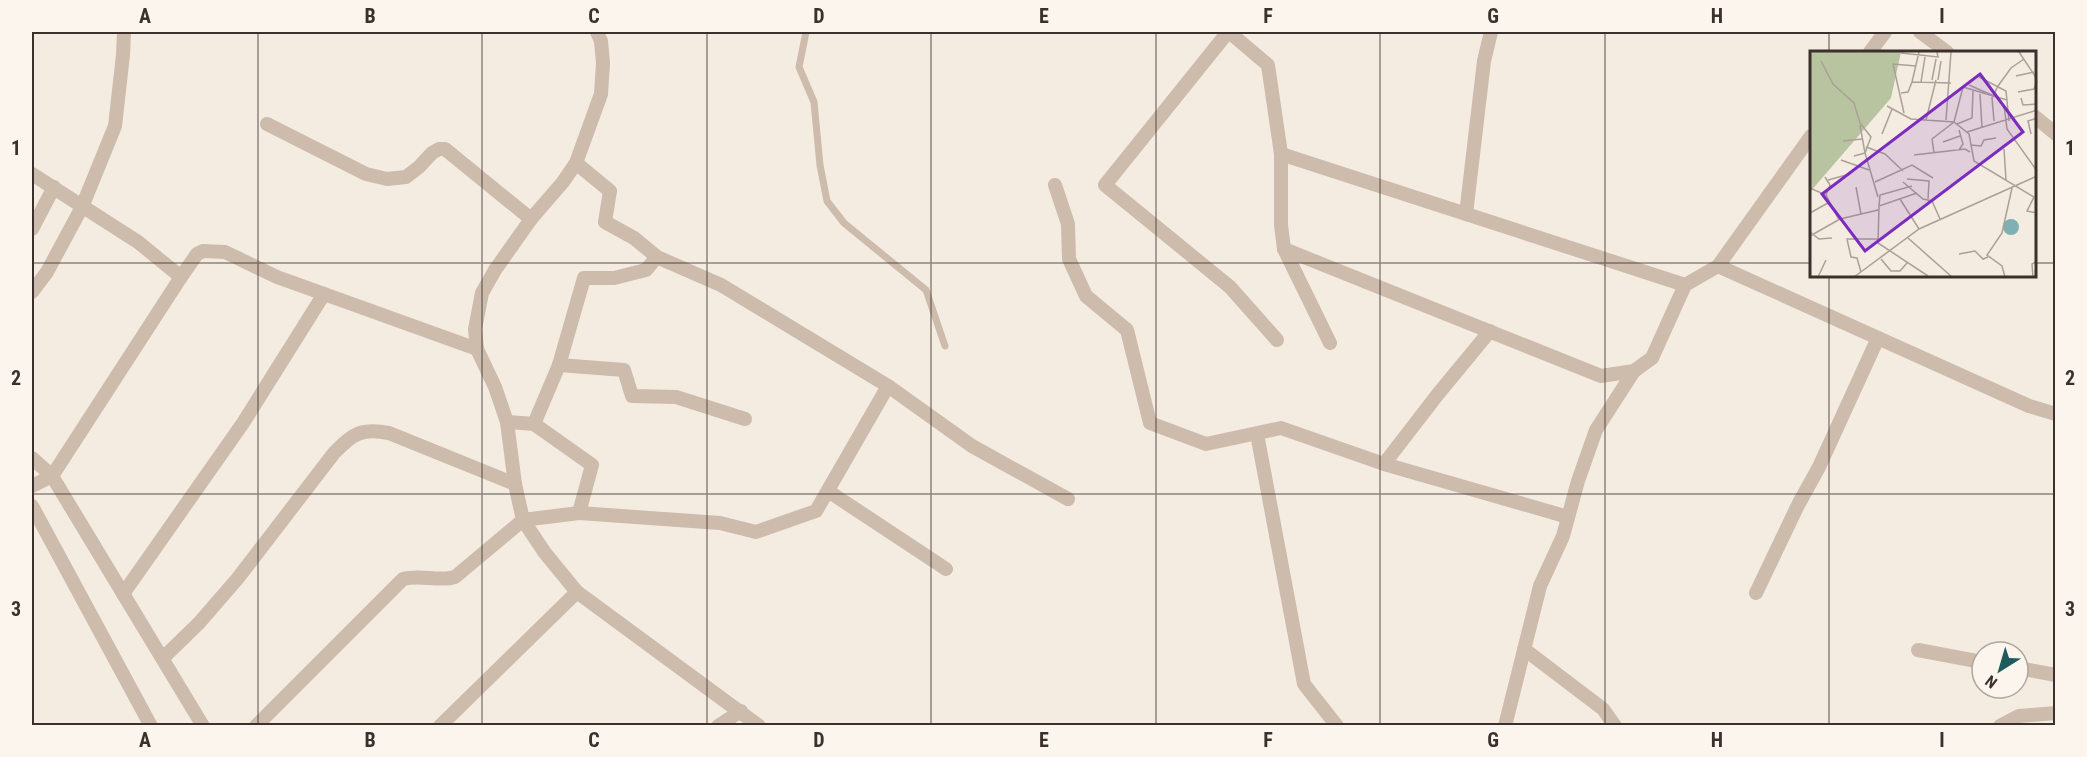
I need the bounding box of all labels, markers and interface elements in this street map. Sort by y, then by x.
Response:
text: A [139,4,151,28]
text: B [364,4,376,28]
text: C [588,4,600,28]
text: D [813,4,825,28]
text: E [1039,4,1049,28]
text: F [1263,4,1273,28]
text: G [1487,4,1499,28]
text: H [1711,4,1723,28]
text: I [1939,4,1945,28]
inset map [1810,51,2036,278]
text: 1 [11,136,21,160]
text: 1 [2065,136,2075,160]
text: 2 [11,366,21,390]
text: 2 [2065,366,2075,390]
text: 3 [11,597,21,621]
text: 3 [2065,597,2075,621]
north arrow [1970,640,2030,700]
text: N [1982,671,2001,692]
text: A [139,728,151,752]
text: B [364,728,376,752]
text: C [588,728,600,752]
text: D [813,728,825,752]
text: E [1039,728,1049,752]
text: F [1263,728,1273,752]
text: G [1487,728,1499,752]
text: H [1711,728,1723,752]
text: I [1939,728,1945,752]

